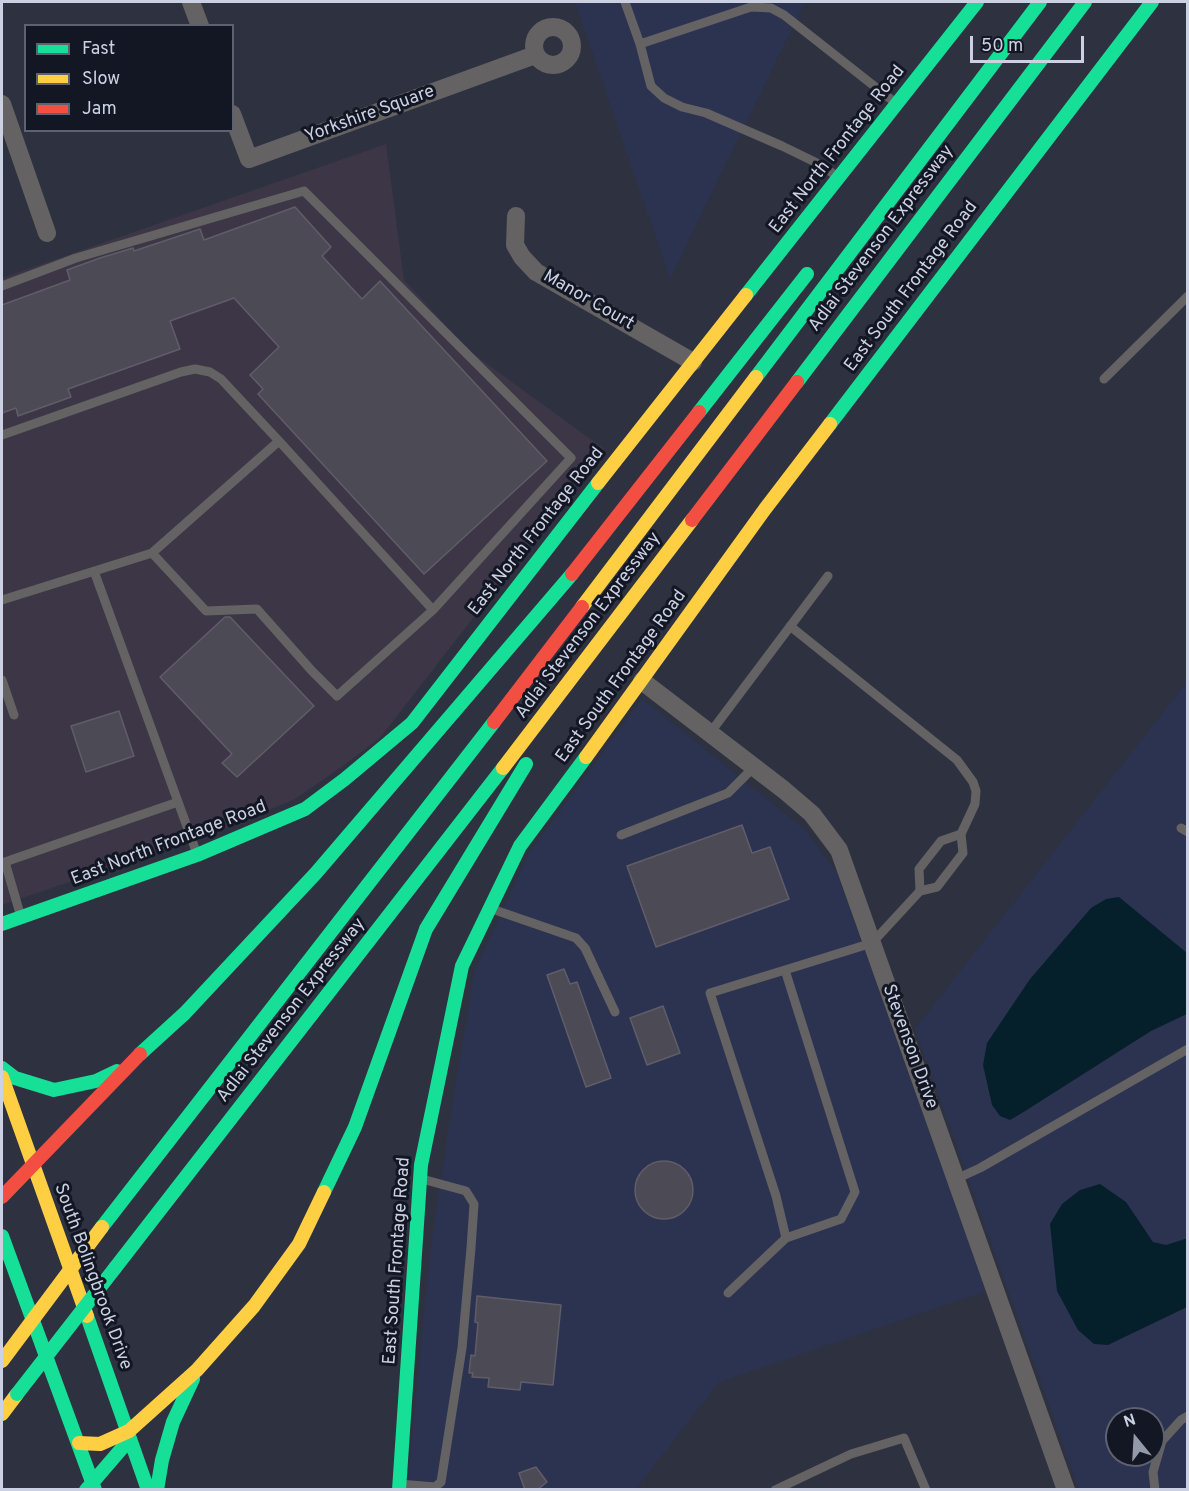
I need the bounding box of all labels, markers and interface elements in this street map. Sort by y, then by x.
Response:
legend [24,24,234,132]
scale bar [973,24,1087,62]
text: 50 m [981,35,1023,58]
text: Fast [82,38,115,61]
street label: East North Frontage Road [766,62,910,238]
text: Slow [82,68,120,91]
street label: Yorkshire Square [302,82,438,148]
text: Jam [82,98,117,121]
street label: Adlai Stevenson Expressway [805,141,959,337]
street label: East South Frontage Road [841,197,983,377]
street label: Manor Court [539,266,637,336]
street label: East North Frontage Road [465,444,609,620]
street label: Adlai Stevenson Expressway [512,528,666,724]
street label: East South Frontage Road [552,587,692,767]
street label: East North Frontage Road [68,797,270,891]
street label: Adlai Stevenson Expressway [213,914,371,1108]
street label: Stevenson Drive [876,982,942,1112]
street label: East South Frontage Road [380,1156,416,1366]
street label: South Bolingbrook Drive [48,1181,136,1373]
north arrow [1105,1407,1165,1467]
text: N [1121,1410,1139,1433]

